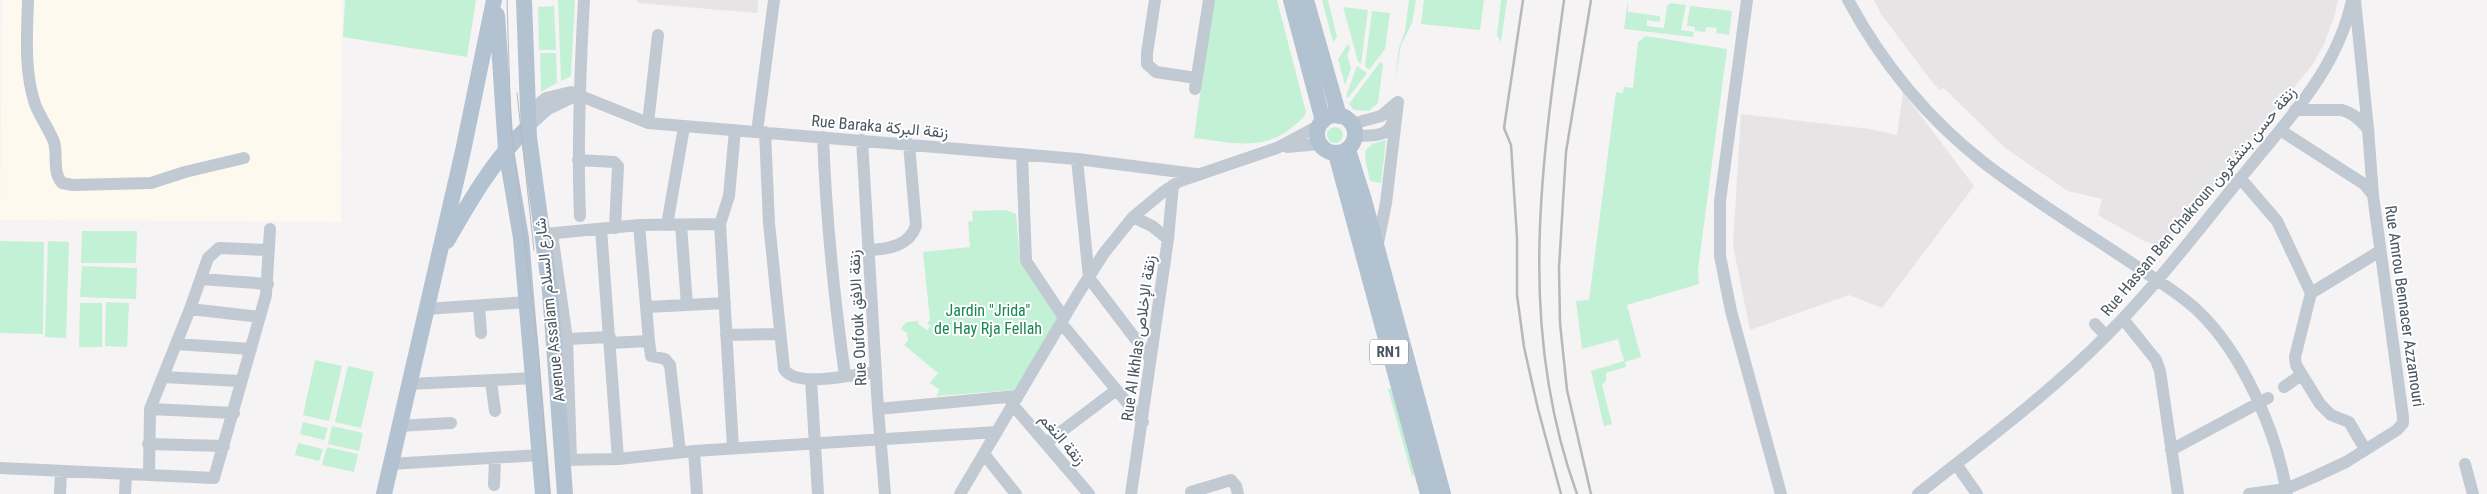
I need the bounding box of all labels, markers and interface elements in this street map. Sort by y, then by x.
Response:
street label: Rue Hassan Ben Chakroun زنقة حسن بنشقرون [2097,83,2301,321]
street label: Rue Baraka زنقة البركة [811,111,949,143]
street label: Rue Amrou Bennacer Azzamouri [2381,204,2428,408]
street label: Avenue Assalam شارع السلام [530,217,571,403]
street label: Rue Oufouk زنقة الافق [844,249,872,387]
street label: Rue Al Ikhlas زنقة الإخلاص [1117,254,1161,422]
park label: Jardin "Jrida" de Hay Rja Fellah [934,301,1042,338]
road number: RN1 [1370,340,1408,364]
street label: زنقة النغم [1035,410,1090,470]

